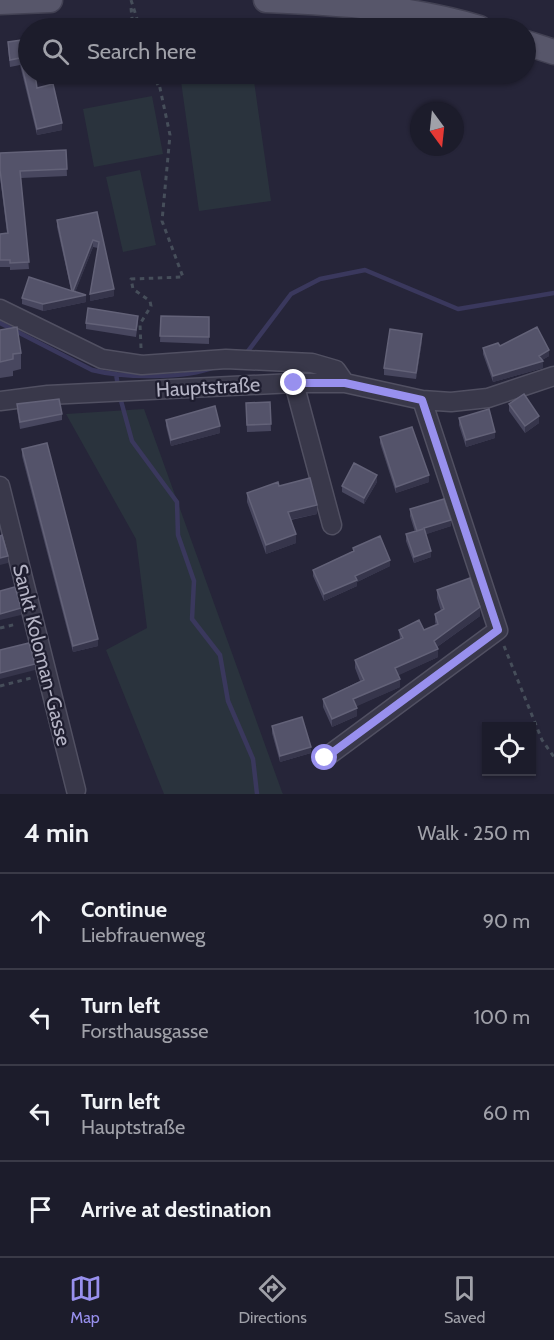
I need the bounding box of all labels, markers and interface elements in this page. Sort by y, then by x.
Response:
search box [18,18,536,84]
icon: search [39,35,72,68]
text: Search here [87,38,196,65]
north arrow [410,102,464,156]
route end [280,369,306,395]
street label: Hauptstraße [155,372,261,402]
street label: Sankt Koloman-Gasse [8,562,76,748]
map controls [482,722,536,776]
button: locate [482,722,536,776]
route start [311,744,337,770]
text: 4 min [24,817,89,849]
text: Walk · 250 m [418,821,530,845]
text: Continue [81,896,167,923]
icon: ahead [24,905,57,938]
text: 90 m [483,909,530,933]
text: Liebfrauenweg [81,923,205,947]
text: Turn left [81,992,160,1019]
icon: left [24,1001,57,1034]
text: 100 m [474,1005,530,1029]
text: Forsthausgasse [81,1019,208,1043]
text: Turn left [81,1088,160,1115]
icon: left [24,1097,57,1130]
text: 60 m [483,1101,530,1125]
text: Hauptstraße [81,1115,185,1139]
icon: arrive [24,1193,57,1226]
text: Arrive at destination [81,1196,271,1223]
tab: Map [69,1272,102,1327]
tab: Directions [239,1272,307,1327]
tab: Saved [444,1272,485,1327]

